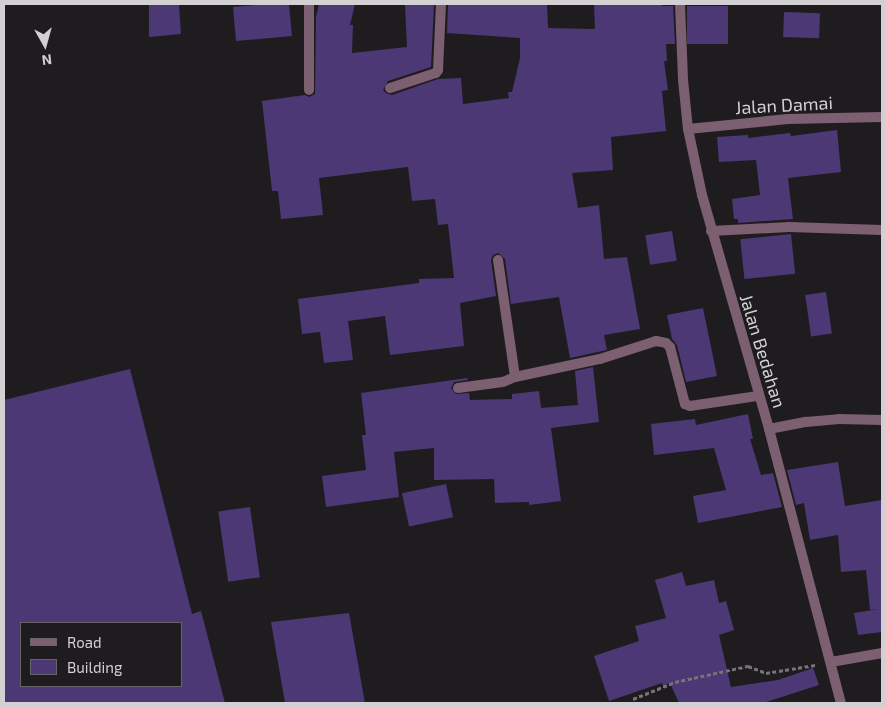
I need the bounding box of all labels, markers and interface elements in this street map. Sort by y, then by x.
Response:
north arrow [20,20,70,70]
text: N [41,51,53,69]
street label: Jalan Damai [735,92,833,118]
street label: Jalan Bedahan [735,292,791,410]
legend [20,622,182,687]
text: Road [67,633,102,651]
text: Building [67,658,122,676]

